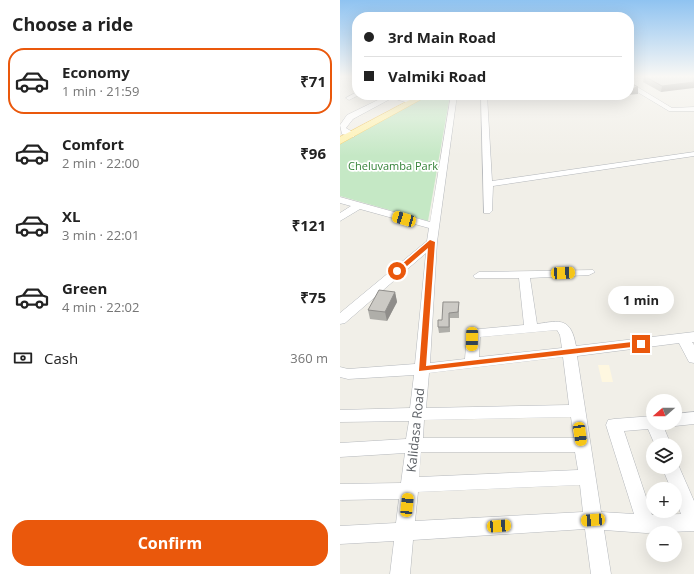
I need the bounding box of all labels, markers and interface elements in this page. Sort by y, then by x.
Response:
text: Choose a ride [12,12,133,36]
text: 3rd Main Road [388,27,496,47]
text: Economy [62,62,130,82]
icon: car [14,63,50,99]
text: Valmiki Road [388,66,486,86]
text: ₹71 [300,71,326,91]
text: 1 min · 21:59 [62,82,139,100]
text: Comfort [62,134,124,154]
icon: car [14,135,50,171]
text: ₹96 [300,143,326,163]
text: 2 min · 22:00 [62,154,139,172]
park label: Cheluvamba Park [348,158,438,173]
text: XL [62,206,80,226]
icon: car [14,207,50,243]
car [391,210,417,228]
text: ₹121 [292,215,326,235]
text: 3 min · 22:01 [62,226,139,244]
route start [388,262,406,280]
car [551,266,575,280]
text: Green [62,278,107,298]
icon: car [14,279,50,315]
callout: 1 min [608,286,674,314]
text: ₹75 [300,287,326,307]
text: 1 min [623,291,659,309]
text: 4 min · 22:02 [62,298,139,316]
car [466,327,478,351]
route end [632,335,650,353]
icon: cash [12,347,34,369]
text: Cash [44,348,78,368]
text: 360 m [290,349,328,367]
street label: Kalidasa Road [402,387,428,473]
north arrow [646,394,682,430]
map controls [646,394,682,562]
car [572,421,588,447]
button: layers [646,438,682,474]
button: + [646,482,682,518]
car [400,492,414,518]
car [581,513,605,527]
car [487,519,511,533]
button: Confirm [12,520,328,566]
button: − [646,526,682,562]

